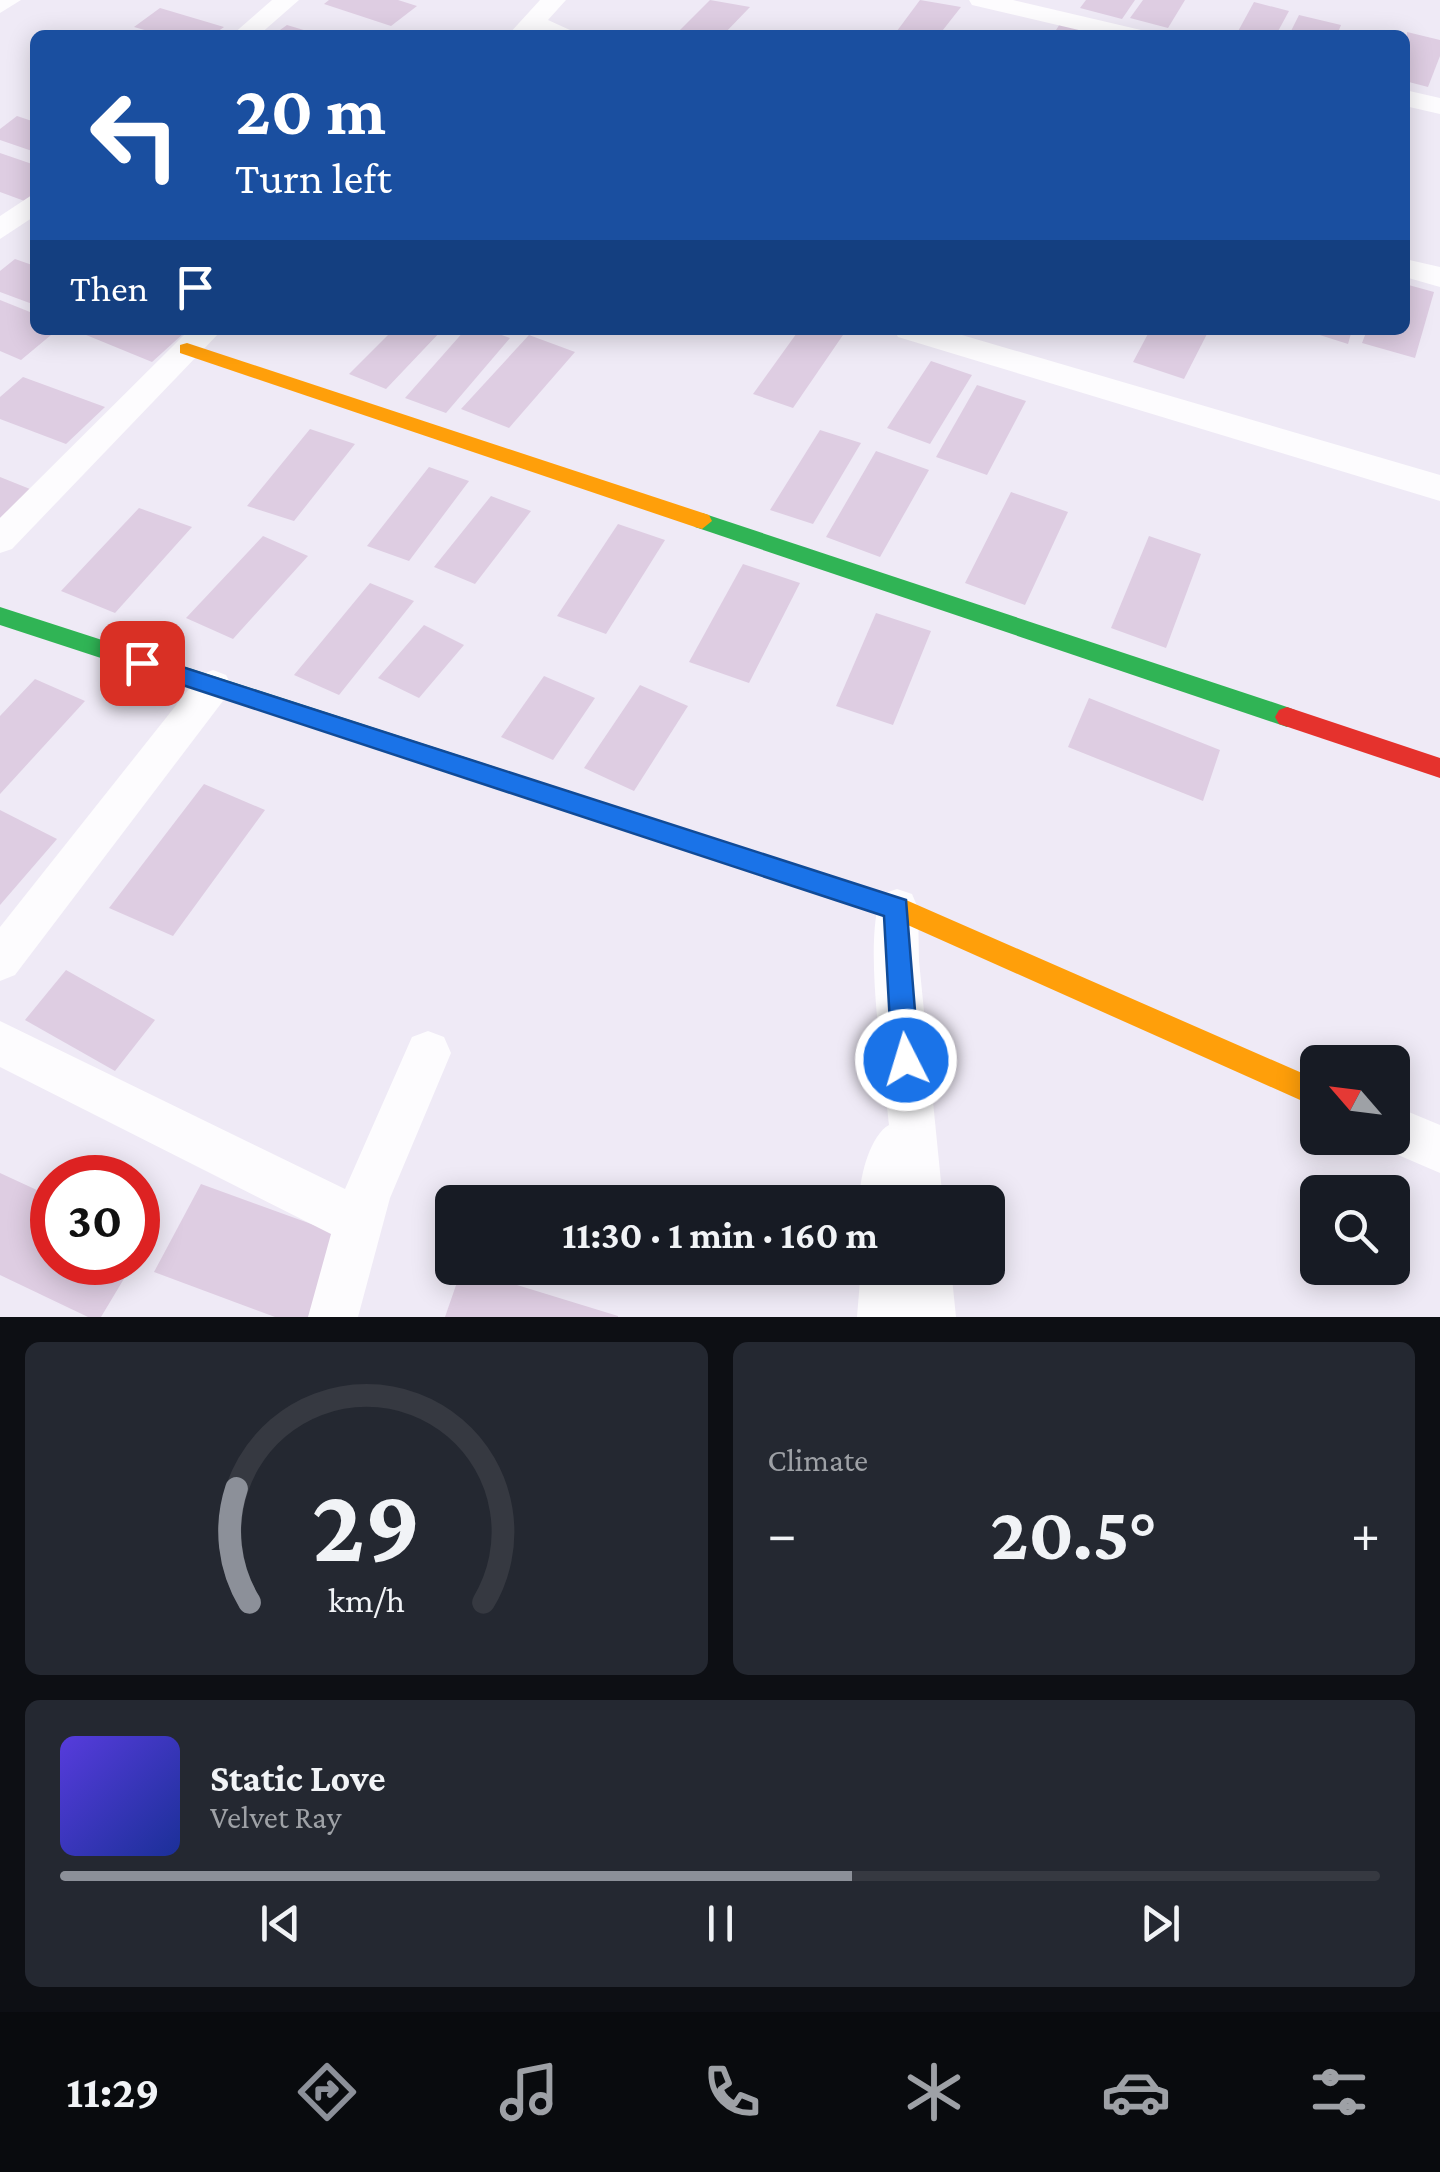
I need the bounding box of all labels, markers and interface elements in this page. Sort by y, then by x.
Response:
icon: left [70,70,200,200]
text: 20 m [235,71,386,149]
text: Turn left [235,153,392,203]
icon: arrive [168,260,223,315]
text: Then [70,267,148,309]
pin [100,621,185,706]
icon: arrive [115,636,170,691]
position arrow [854,1008,958,1112]
north arrow [1300,1045,1410,1155]
map controls [1300,1045,1410,1285]
speed limit sign: 30 [30,1155,160,1285]
button: search [1300,1175,1410,1285]
text: 11:30 · 1 min · 160 m [562,1214,878,1256]
text: Climate [768,1442,868,1478]
text: 29 [312,1467,421,1582]
text: 20.5° [990,1492,1157,1575]
text: − [768,1503,797,1564]
text: + [1351,1503,1380,1564]
text: km/h [328,1580,405,1620]
text: Static Love [210,1757,386,1799]
text: Velvet Ray [210,1799,341,1835]
icon: previous [253,1896,308,1951]
icon: pause [693,1896,748,1951]
icon: next [1133,1896,1188,1951]
icon: directions [292,2057,362,2127]
icon: music [494,2057,564,2127]
icon: phone [697,2057,767,2127]
icon: climate [899,2057,969,2127]
icon: car [1101,2057,1171,2127]
icon: filters [1304,2057,1374,2127]
text: 11:29 [66,2067,160,2117]

